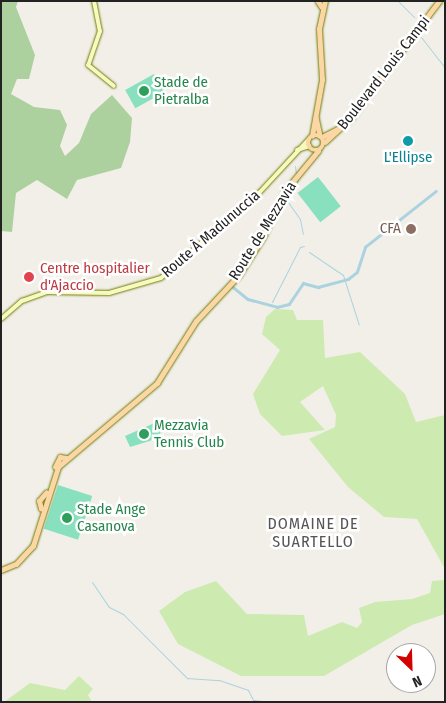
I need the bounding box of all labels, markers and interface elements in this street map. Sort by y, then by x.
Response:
street label: Boulevard Louis Campi [334,13,434,133]
place label: Stade de Pietralba [154,73,209,108]
marker: Stade de Pietralba [138,85,150,97]
marker: L'Ellipse [402,135,414,147]
place label: L'Ellipse [384,149,432,167]
street label: Route de Mezzavia [225,178,301,284]
street label: Route À Madunuccia [158,187,264,281]
place label: CFA [380,220,401,238]
marker: CFA [405,223,417,235]
place label: Centre hospitalier d'Ajaccio [40,259,150,294]
marker: Centre hospitalier d'Ajaccio [22,270,36,284]
place label: Mezzavia Tennis Club [154,416,224,451]
marker: Mezzavia Tennis Club [138,428,150,440]
place label: Stade Ange Casanova [77,500,146,535]
marker: Stade Ange Casanova [61,512,73,524]
district label: DOMAINE DE SUARTELLO [266,514,360,552]
north arrow [386,643,436,693]
text: N [410,672,424,691]

